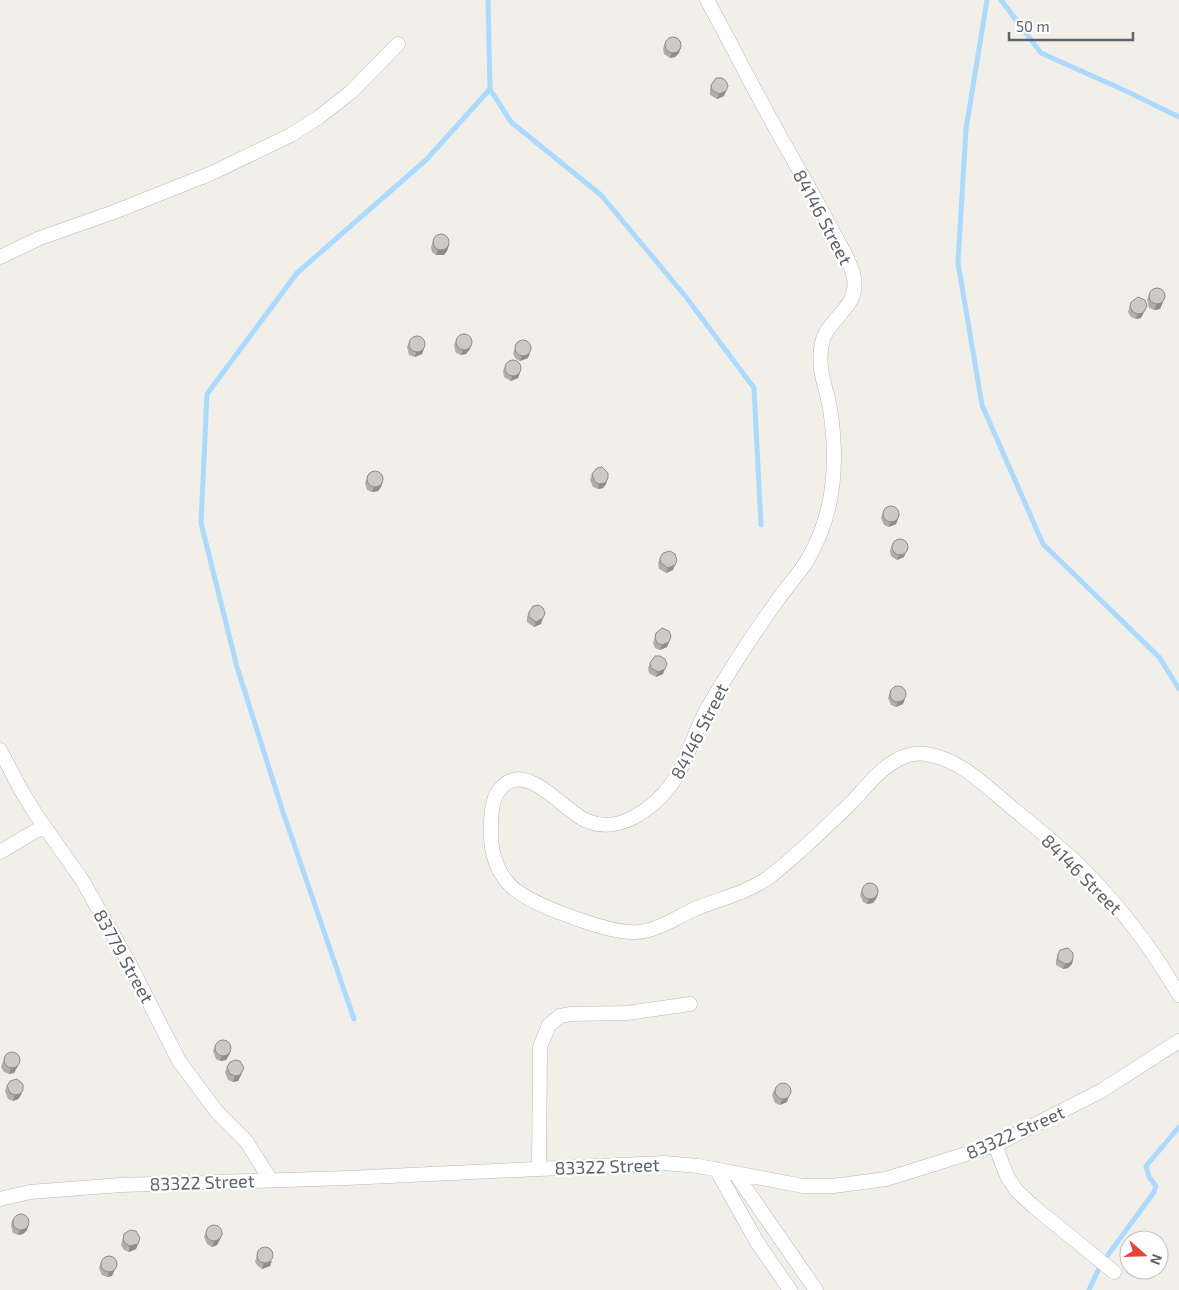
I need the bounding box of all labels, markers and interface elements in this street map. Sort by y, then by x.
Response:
scale bar [1009,10,1133,42]
text: 50 m [1016,17,1050,35]
street label: 84146 Street [789,166,857,268]
street label: 84146 Street [665,679,733,783]
street label: 84146 Street [1037,829,1127,919]
street label: 83779 Street [89,905,159,1007]
street label: 83322 Street [962,1100,1068,1163]
street label: 83322 Street [554,1153,660,1179]
street label: 83322 Street [149,1169,255,1195]
north arrow [1119,1230,1169,1280]
text: N [1147,1252,1166,1267]

